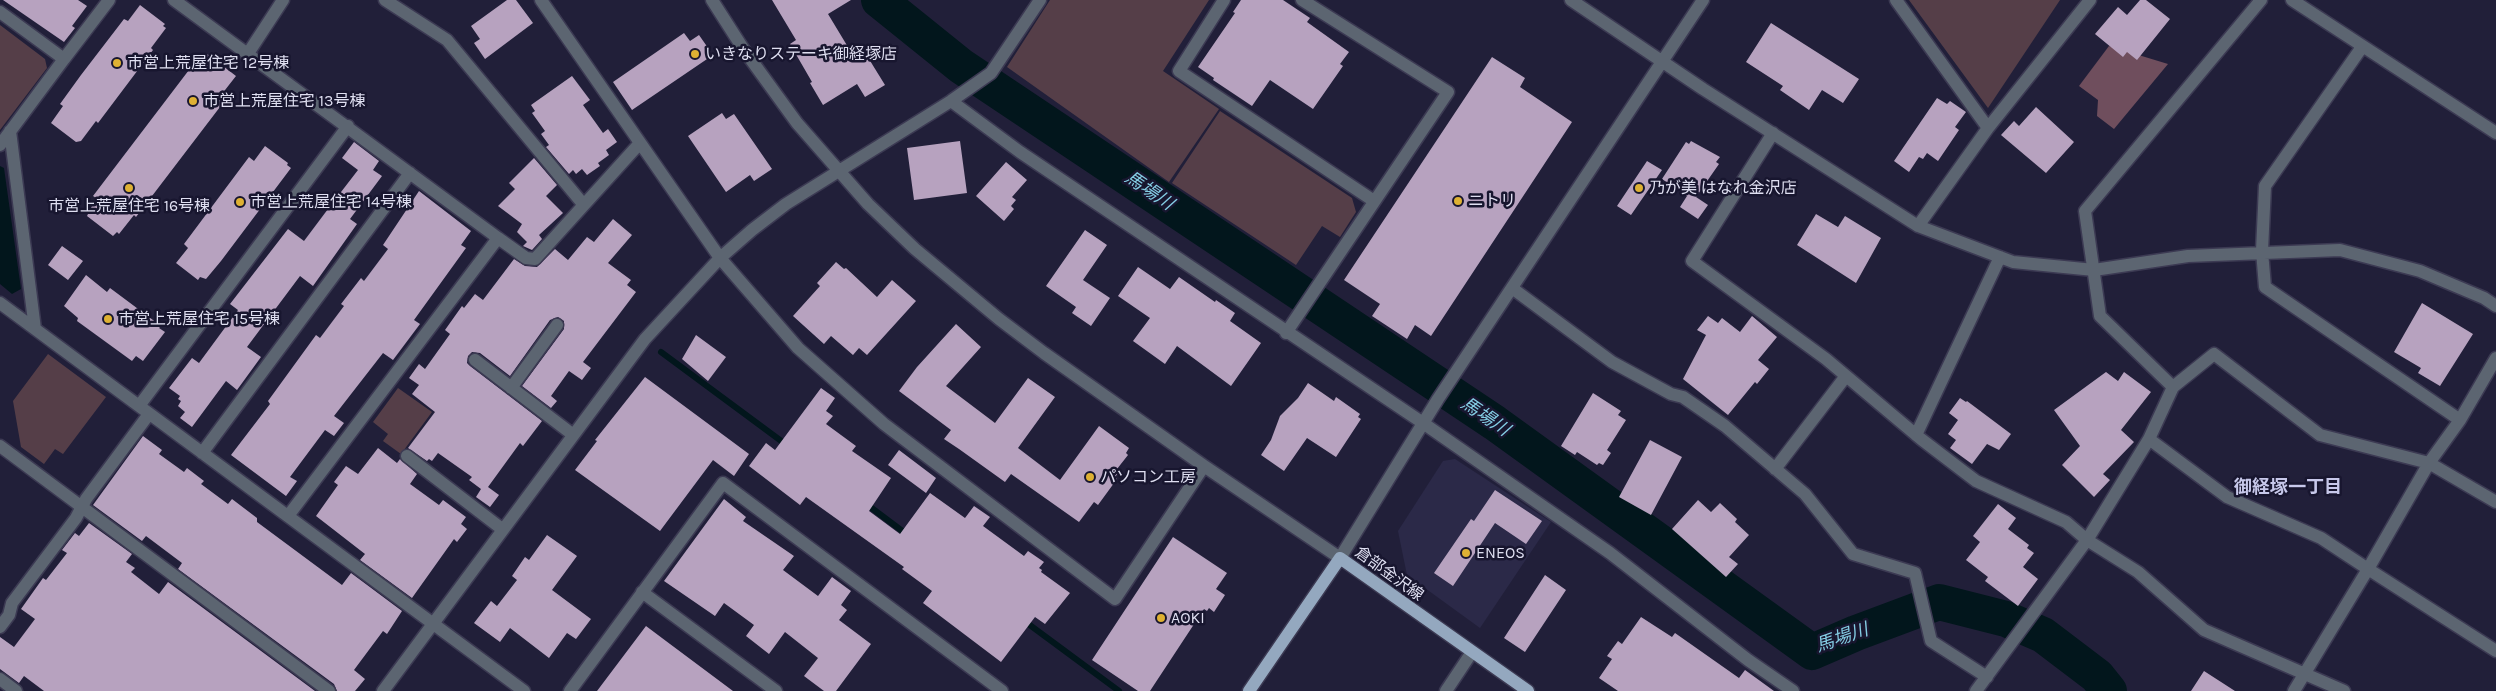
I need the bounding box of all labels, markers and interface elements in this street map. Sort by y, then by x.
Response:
place label: いきなりステーキ御経塚店 [705,44,897,64]
marker: いきなりステーキ御経塚店 [689,48,701,60]
place label: 市営上荒屋住宅 12号棟 [127,53,289,73]
marker: 市営上荒屋住宅 12号棟 [111,57,123,69]
place label: 市営上荒屋住宅 13号棟 [203,91,366,111]
marker: 市営上荒屋住宅 13号棟 [187,95,199,107]
water label: 馬場川 [1121,167,1177,215]
place label: 乃が美 はなれ金沢店 [1649,178,1797,198]
marker: 市営上荒屋住宅 16号棟 [123,182,135,194]
marker: 乃が美 はなれ金沢店 [1633,182,1645,194]
place label: ニトリ [1468,191,1516,211]
place label: 市営上荒屋住宅 14号棟 [250,192,412,212]
marker: ニトリ [1452,195,1464,207]
place label: 市営上荒屋住宅 16号棟 [48,196,210,216]
marker: 市営上荒屋住宅 14号棟 [234,196,246,208]
place label: 市営上荒屋住宅 15号棟 [118,309,280,329]
marker: 市営上荒屋住宅 15号棟 [102,313,114,325]
water label: 馬場川 [1457,393,1513,441]
place label: パソコン工房 [1100,467,1196,487]
marker: パソコン工房 [1084,471,1096,483]
district label: 御経塚一丁目 [2234,477,2342,499]
street label: 倉部金沢線 [1351,543,1427,605]
place label: ENEOS [1476,543,1525,563]
marker: ENEOS [1460,547,1472,559]
place label: AOKI [1171,608,1205,628]
marker: AOKI [1155,612,1167,624]
water label: 馬場川 [1813,619,1871,657]

